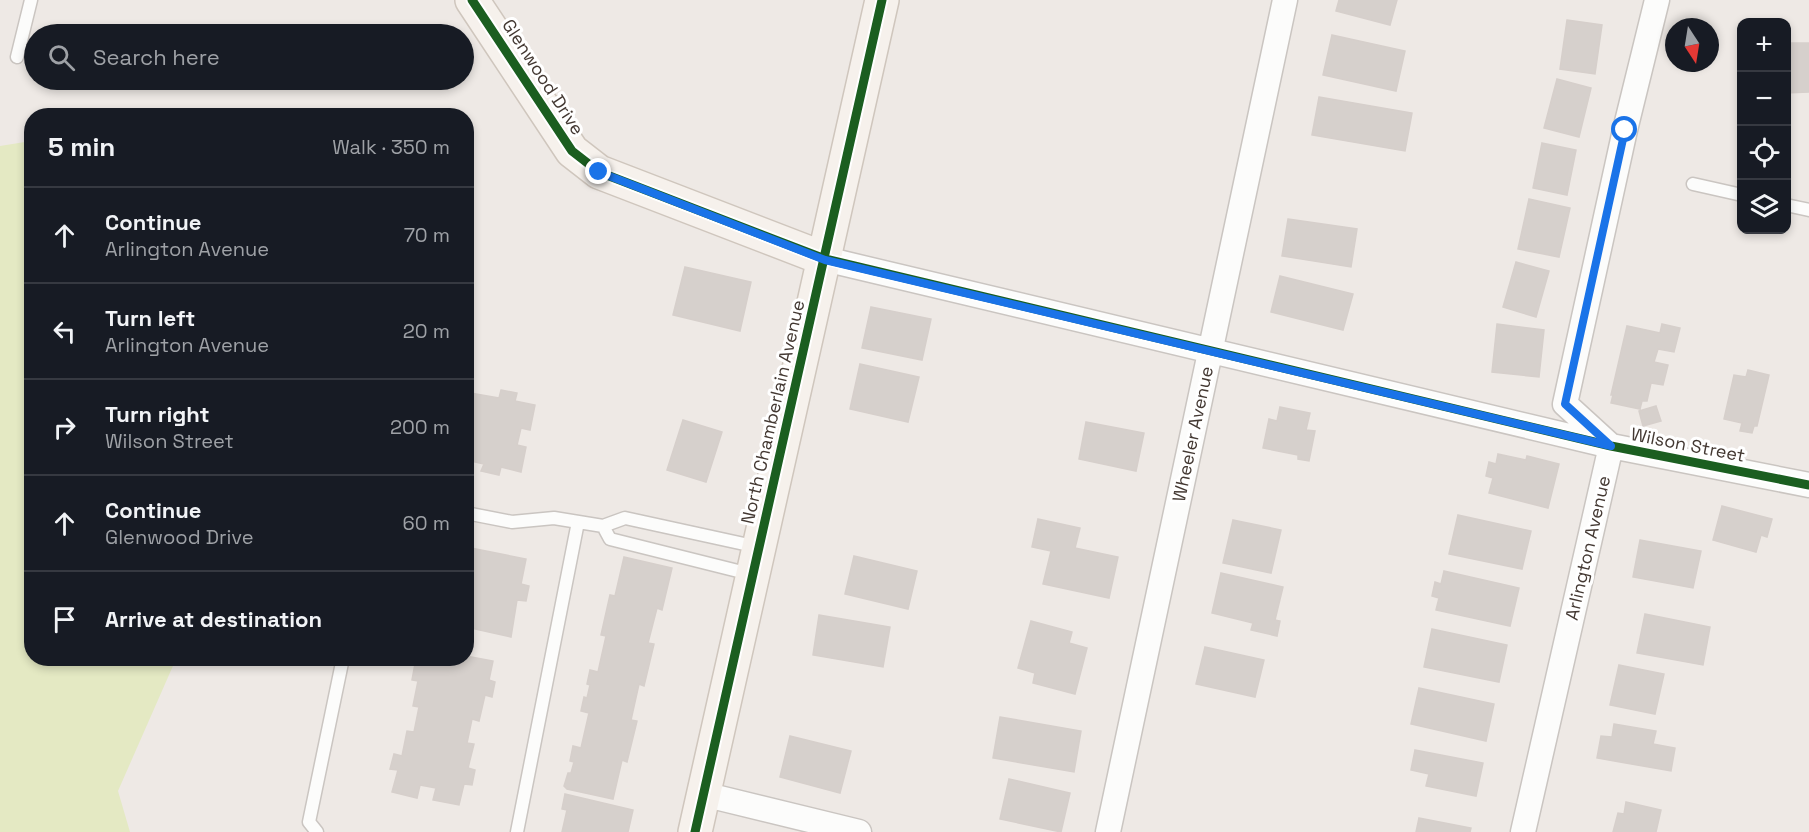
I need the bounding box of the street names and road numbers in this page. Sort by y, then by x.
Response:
street label: Glenwood Drive [497,14,589,139]
street label: North Chamberlain Avenue [736,298,810,526]
street label: Wheeler Avenue [1167,364,1218,504]
street label: Wilson Street [1629,422,1747,467]
street label: Arlington Avenue [1560,473,1615,622]

